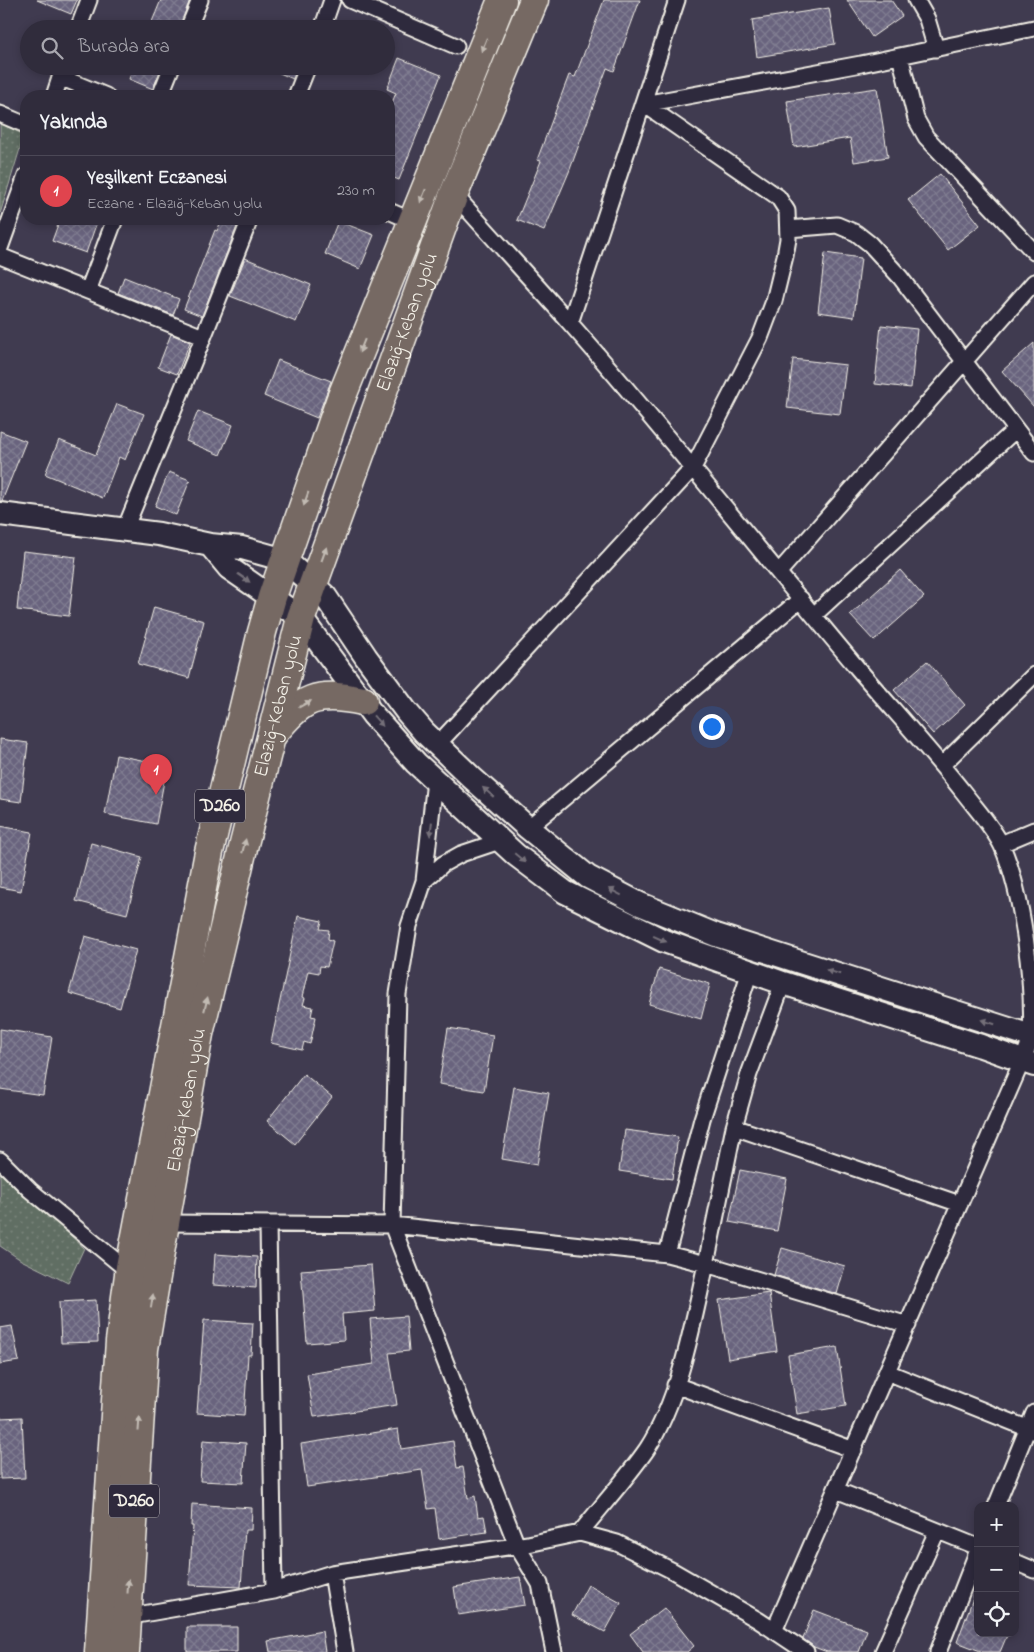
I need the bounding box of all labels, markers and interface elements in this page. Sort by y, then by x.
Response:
search box [20,20,395,75]
icon: search [38,34,66,62]
text: Burada ara [78,34,170,61]
one-way arrow [479,38,487,52]
text: Yakında [40,108,107,138]
text: Yeşilkent Eczanesi [87,165,227,192]
text: 1 [53,179,59,203]
text: 230 m [337,179,375,203]
one-way arrow [418,189,426,203]
text: Eczane · Elazığ-Keban yolu [87,192,262,216]
street label: Elazığ-Keban yolu [369,249,446,396]
one-way arrow [357,339,365,354]
one-way arrow [302,492,310,507]
one-way arrow [320,546,328,561]
one-way arrow [238,573,251,583]
street label: Elazığ-Keban yolu [247,632,311,780]
one-way arrow [298,700,312,708]
one-way arrow [373,714,384,727]
your location [699,714,725,740]
pin: 1 [140,754,172,795]
one-way arrow [482,786,494,798]
road number: D260 [195,789,245,822]
one-way arrow [427,821,435,837]
one-way arrow [240,838,248,853]
one-way arrow [513,853,526,864]
one-way arrow [608,888,622,896]
one-way arrow [653,935,667,943]
one-way arrow [825,968,840,976]
one-way arrow [202,996,210,1011]
one-way arrow [980,1018,995,1026]
street label: Elazığ-Keban yolu [160,1026,214,1175]
one-way arrow [148,1293,156,1309]
one-way arrow [135,1415,143,1431]
road number: D260 [109,1484,159,1518]
map controls [974,1502,1019,1637]
button: + [974,1502,1019,1547]
button: − [974,1547,1019,1592]
one-way arrow [125,1578,133,1594]
button: locate [974,1592,1019,1637]

